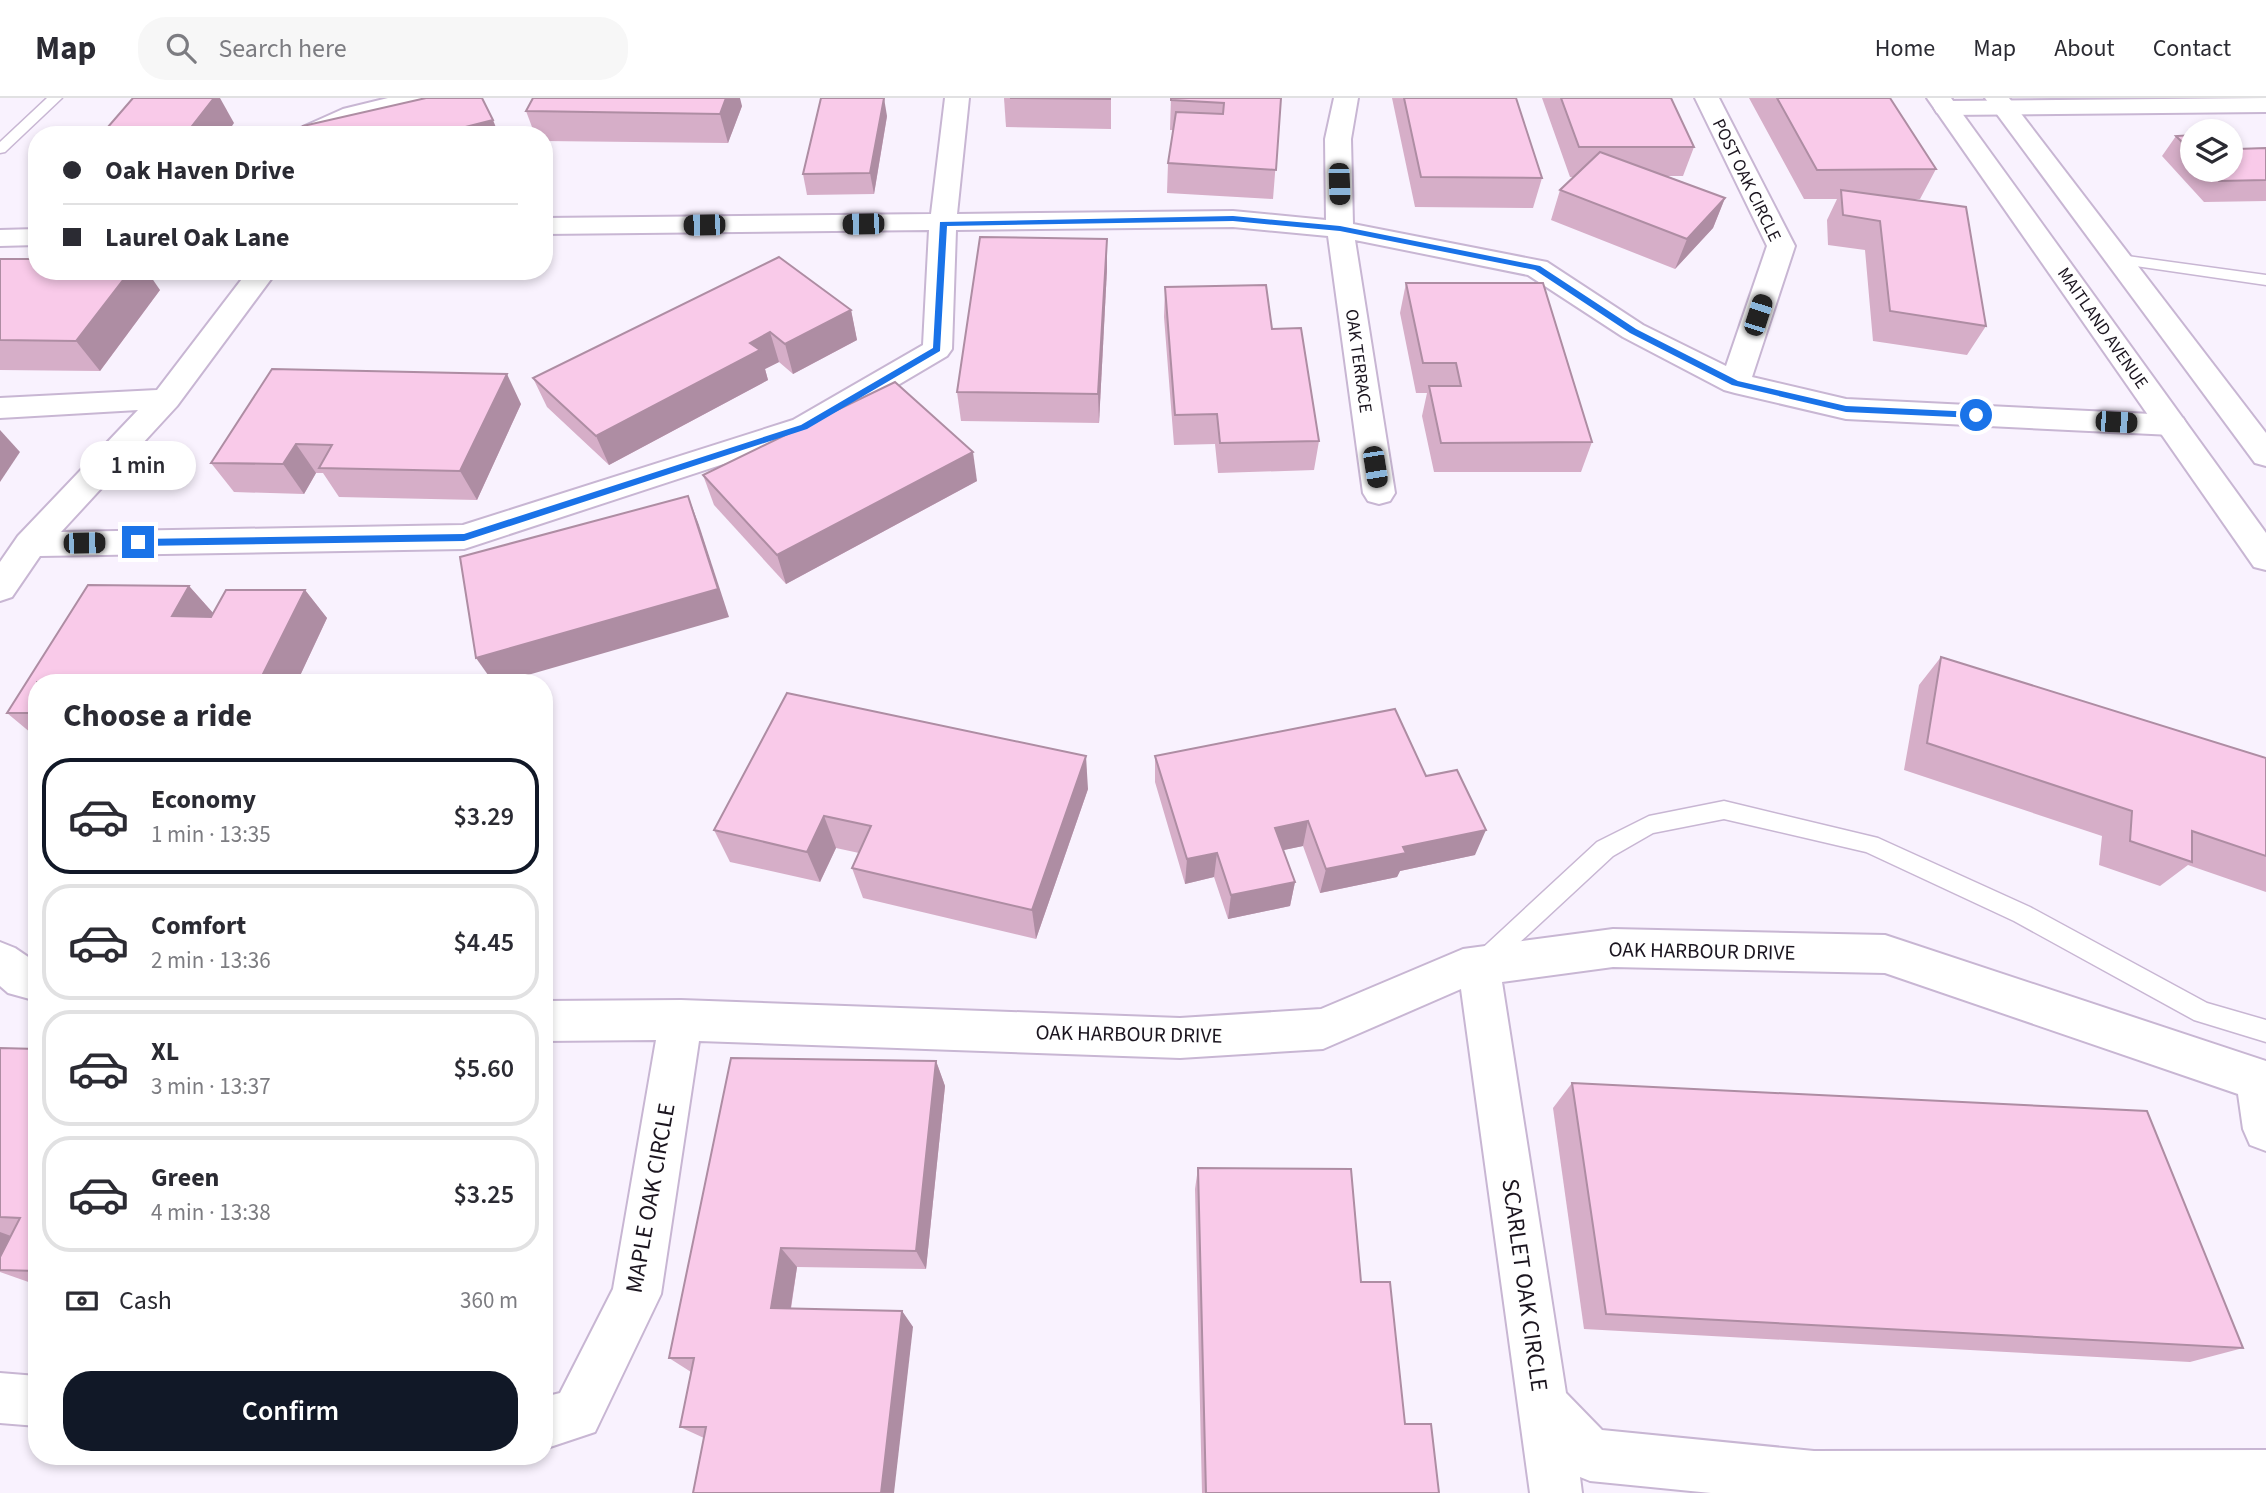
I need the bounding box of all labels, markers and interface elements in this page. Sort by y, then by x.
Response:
search box [138,17,628,80]
text: Map [35,25,96,72]
icon: search [162,29,200,67]
text: Search here [218,30,347,67]
text: Home [1875,31,1935,66]
text: Map [1973,31,2016,66]
text: About [2054,31,2115,66]
text: Contact [2153,31,2231,66]
street label: POST OAK CIRCLE [1706,115,1787,246]
map controls [2180,119,2243,182]
button: layers [2180,119,2243,182]
text: Oak Haven Drive [105,152,295,189]
car [1328,163,1351,205]
car [842,213,885,235]
car [683,214,726,236]
text: Laurel Oak Lane [105,219,290,256]
street label: MAITLAND AVENUE [2051,262,2154,394]
car [1742,292,1775,338]
street label: OAK TERRACE [1339,308,1378,415]
route start [1960,399,1992,431]
car [2095,410,2138,434]
callout: 1 min [80,440,196,490]
car [1362,445,1389,489]
text: 1 min [111,449,165,482]
route end [122,526,154,558]
car [63,532,106,554]
text: Choose a ride [63,693,252,739]
text: Economy [151,781,256,818]
icon: car [67,785,130,848]
text: $3.29 [453,798,514,835]
text: 1 min · 13:35 [151,818,271,851]
text: Comfort [151,907,246,944]
icon: car [67,911,130,974]
text: $4.45 [453,924,514,961]
street label: OAK HARBOUR DRIVE [1608,934,1796,968]
text: 2 min · 13:36 [151,944,271,977]
street label: OAK HARBOUR DRIVE [1035,1017,1223,1051]
text: XL [151,1033,179,1070]
icon: car [67,1037,130,1100]
text: $5.60 [453,1050,514,1087]
text: 3 min · 13:37 [151,1070,271,1103]
street label: MAPLE OAK CIRCLE [617,1100,684,1296]
text: Green [151,1159,219,1196]
icon: car [67,1163,130,1226]
text: $3.25 [453,1176,514,1213]
street label: SCARLET OAK CIRCLE [1492,1177,1557,1394]
text: 4 min · 13:38 [151,1196,271,1229]
icon: cash [63,1282,101,1320]
text: Cash [119,1282,172,1319]
text: 360 m [460,1284,518,1317]
button: Confirm [63,1371,518,1451]

